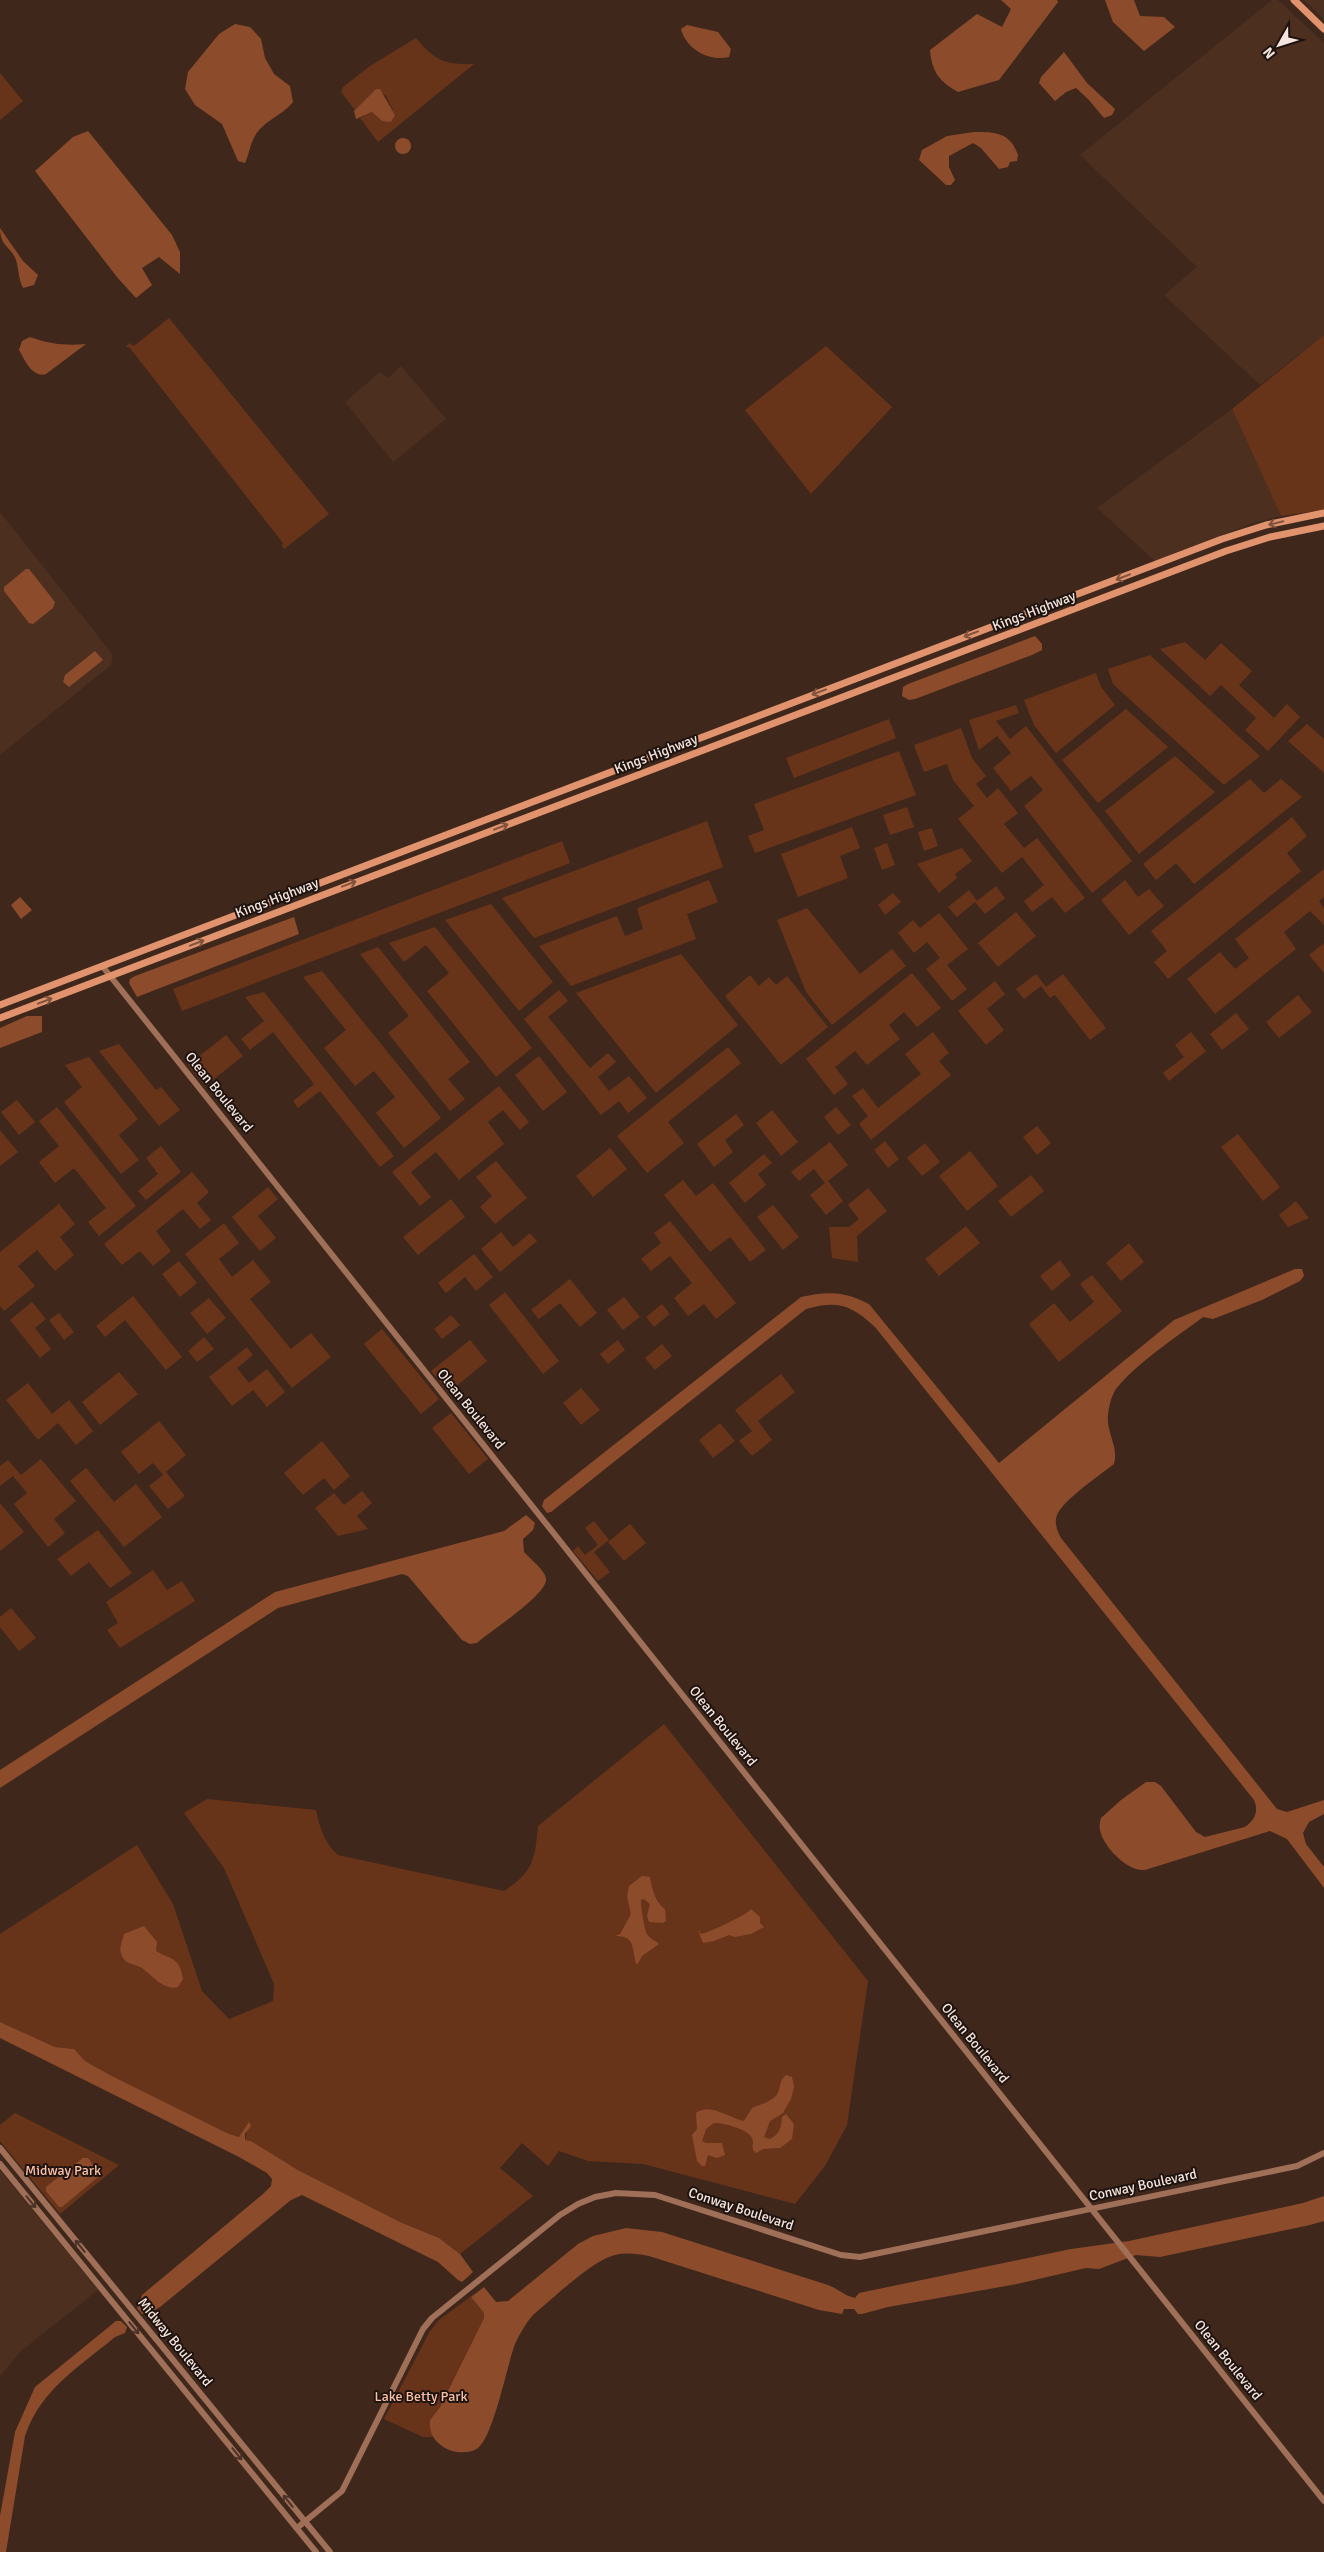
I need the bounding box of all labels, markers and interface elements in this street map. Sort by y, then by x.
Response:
north arrow [1254,20,1304,70]
text: N [1260,44,1279,62]
one-way arrow [1269,518,1285,528]
one-way arrow [1116,573,1131,582]
street label: Kings Highway [990,587,1078,635]
one-way arrow [964,630,979,640]
one-way arrow [812,688,827,697]
street label: Kings Highway [612,730,700,778]
one-way arrow [493,821,508,831]
street label: Kings Highway [233,874,321,922]
one-way arrow [341,879,356,888]
one-way arrow [189,938,204,947]
one-way arrow [37,996,53,1005]
street label: Olean Boulevard [182,1049,256,1135]
street label: Olean Boulevard [434,1366,508,1452]
street label: Olean Boulevard [686,1683,760,1769]
street label: Olean Boulevard [938,2000,1012,2086]
park label: Midway Park [25,2162,101,2179]
street label: Conway Boulevard [1088,2165,1198,2205]
street label: Conway Boulevard [686,2184,796,2234]
one-way arrow [25,2195,36,2208]
one-way arrow [75,2240,86,2253]
street label: Midway Boulevard [134,2294,216,2390]
street label: Olean Boulevard [1191,2317,1265,2403]
one-way arrow [129,2321,140,2334]
park label: Lake Betty Park [375,2388,467,2405]
one-way arrow [231,2447,242,2460]
one-way arrow [282,2494,294,2507]

